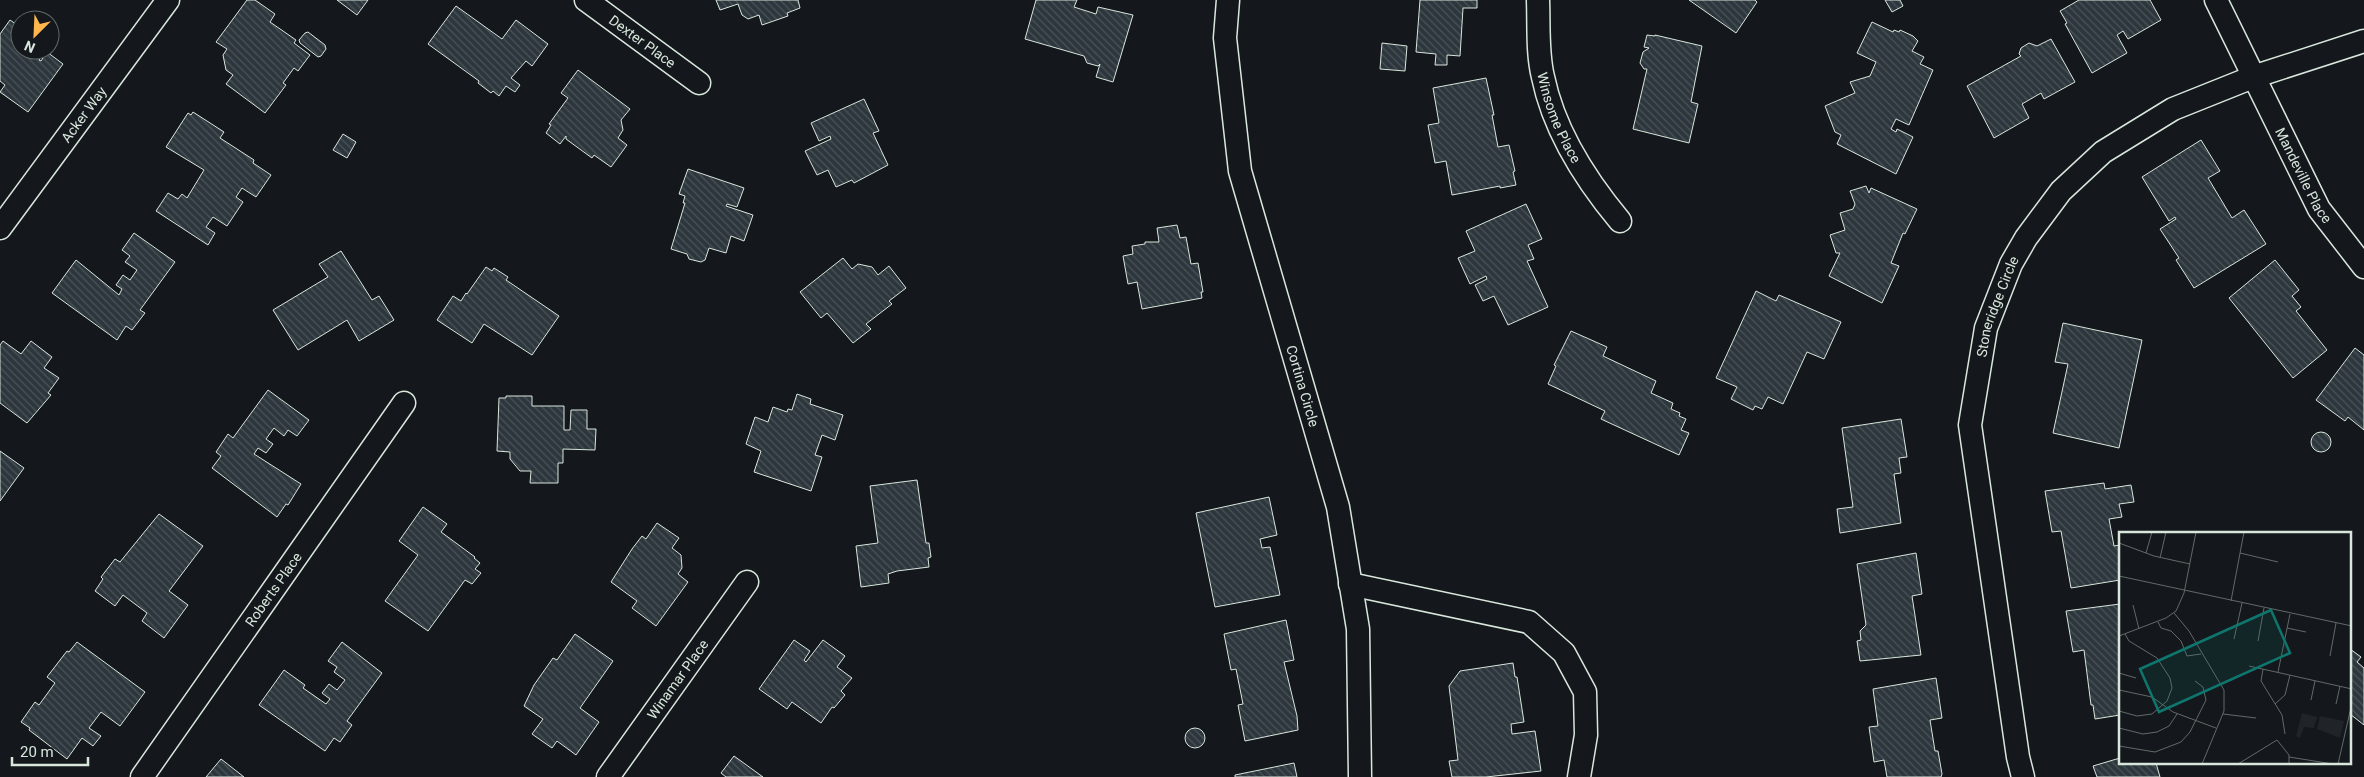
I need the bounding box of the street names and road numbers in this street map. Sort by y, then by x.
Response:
street label: Dexter Place [606,12,679,71]
street label: Winsome Place [1534,71,1584,166]
street label: Acker Way [58,83,110,146]
street label: Mandeville Place [2272,125,2335,226]
street label: Stoneridge Circle [1973,253,2022,358]
street label: Cortina Circle [1283,343,1322,429]
street label: Roberts Place [242,549,305,630]
street label: Winamar Place [644,636,711,722]

